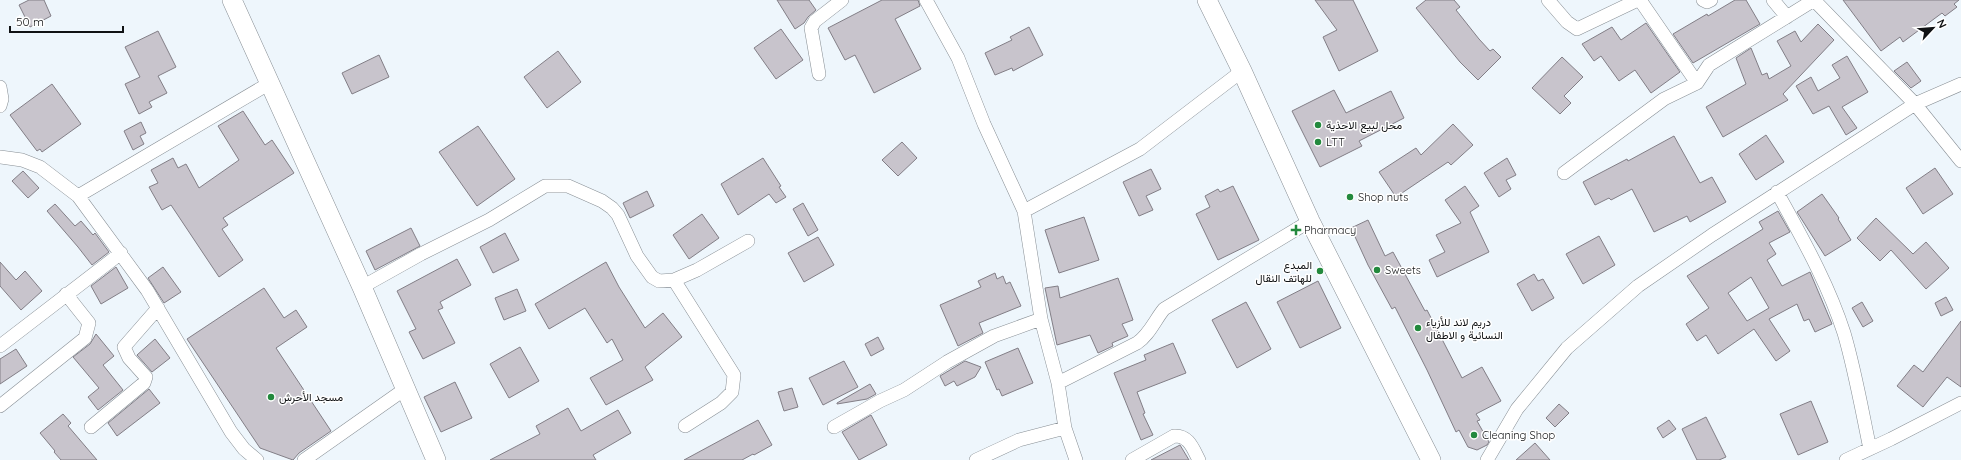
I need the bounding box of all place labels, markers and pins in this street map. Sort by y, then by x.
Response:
place label: محل لبيع الاحذية [1326,118,1402,133]
marker: محل لبيع الاحذية [1313,120,1323,130]
place label: LTT [1326,135,1345,149]
marker: LTT [1313,137,1323,147]
place label: Shop nuts [1358,190,1408,204]
marker: Shop nuts [1345,192,1355,202]
place label: Pharmacy [1304,223,1356,237]
marker: Pharmacy [1291,225,1301,235]
place label: المبدع للهاتف النقال [1256,258,1312,285]
place label: Sweets [1385,263,1421,277]
marker: Sweets [1372,265,1382,275]
marker: المبدع للهاتف النقال [1315,266,1325,276]
place label: دريم لاند للأزياء النسائية و الاطفال [1426,315,1503,342]
marker: دريم لاند للأزياء النسائية و الاطفال [1413,323,1423,333]
place label: مسجد الأحرش [279,390,343,404]
marker: مسجد الأحرش [266,392,276,402]
place label: Cleaning Shop [1482,428,1556,442]
marker: Cleaning Shop [1469,430,1479,440]

